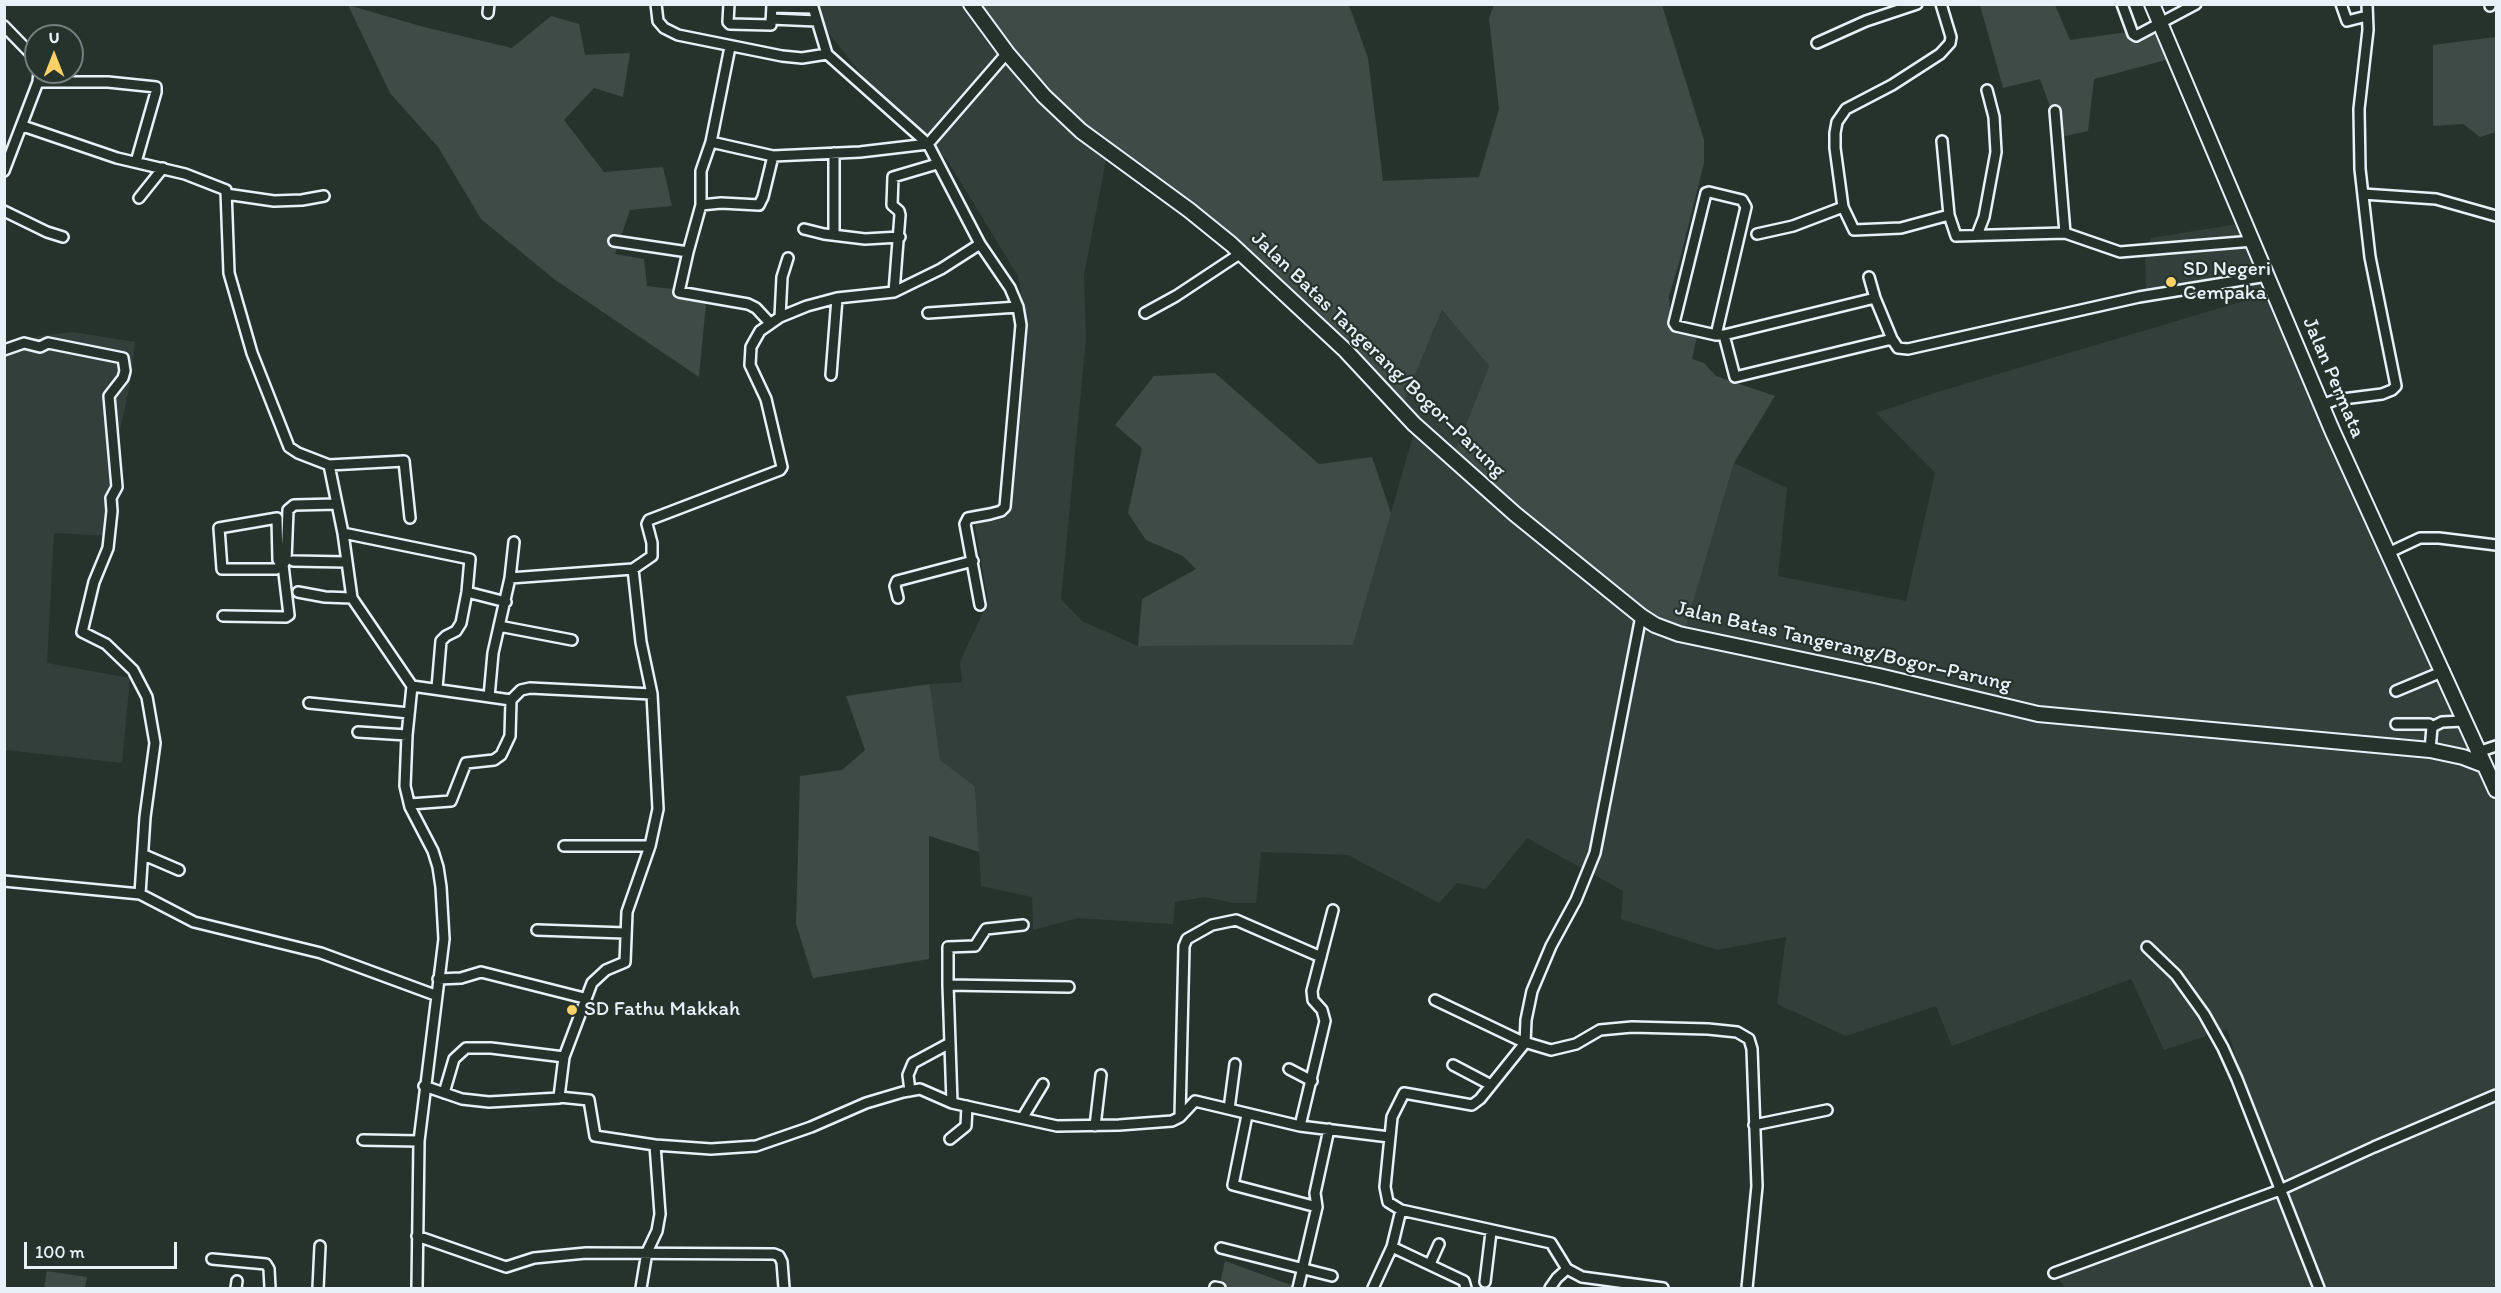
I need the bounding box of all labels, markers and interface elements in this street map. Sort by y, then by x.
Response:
north arrow [24,24,84,84]
text: U [49,28,59,47]
street label: Jalan Batas Tangerang/Bogor–Parung [1245,226,1511,484]
place label: SD Negeri Cempaka [2183,257,2271,307]
marker: SD Negeri Cempaka [2164,275,2178,289]
street label: Jalan Permata [2296,314,2370,442]
street label: Jalan Batas Tangerang/Bogor–Parung [1672,596,2014,698]
place label: SD Fathu Makkah [584,997,740,1023]
marker: SD Fathu Makkah [565,1003,579,1017]
scale bar [27,1230,180,1268]
text: 100 m [35,1241,85,1263]

